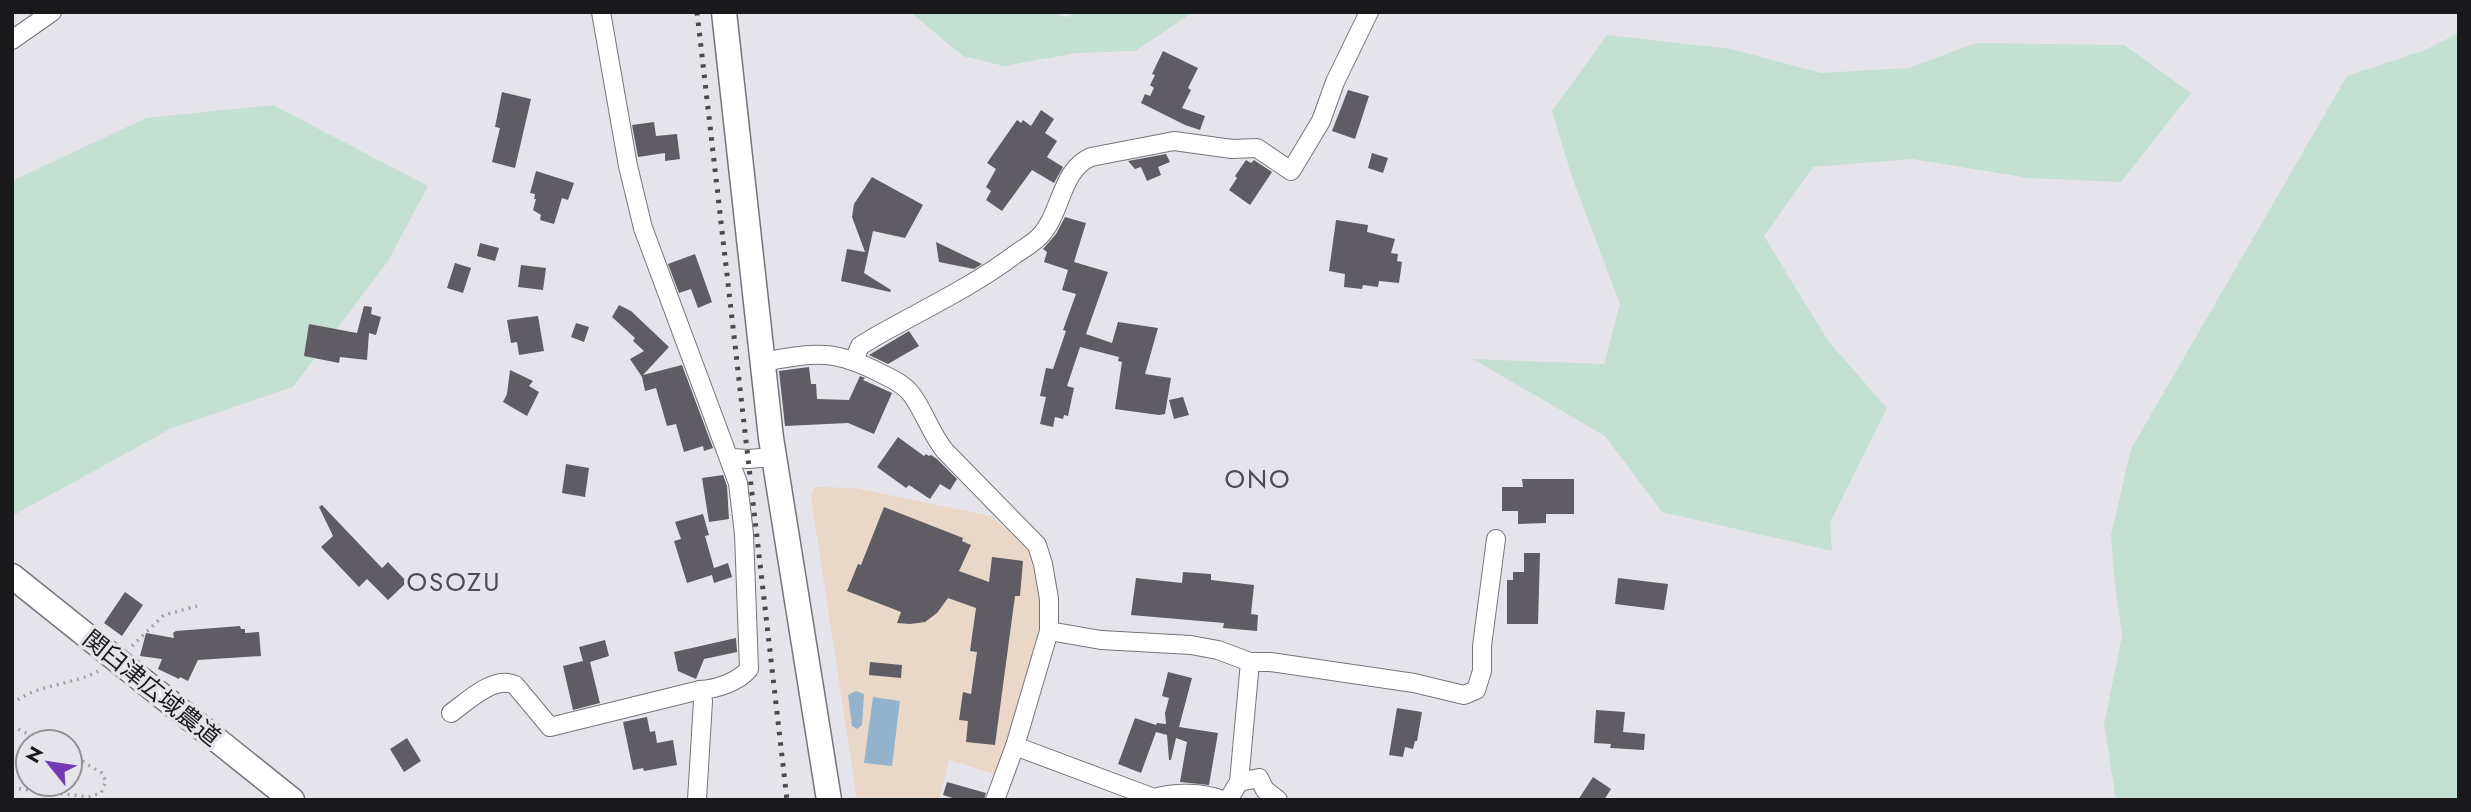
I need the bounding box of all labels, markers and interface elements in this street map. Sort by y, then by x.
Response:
district label: ONO [1224,460,1292,498]
district label: OSOZU [407,563,502,601]
street label: 関臼津広域農道 [76,622,228,754]
north arrow [14,728,84,798]
text: N [19,741,50,768]

